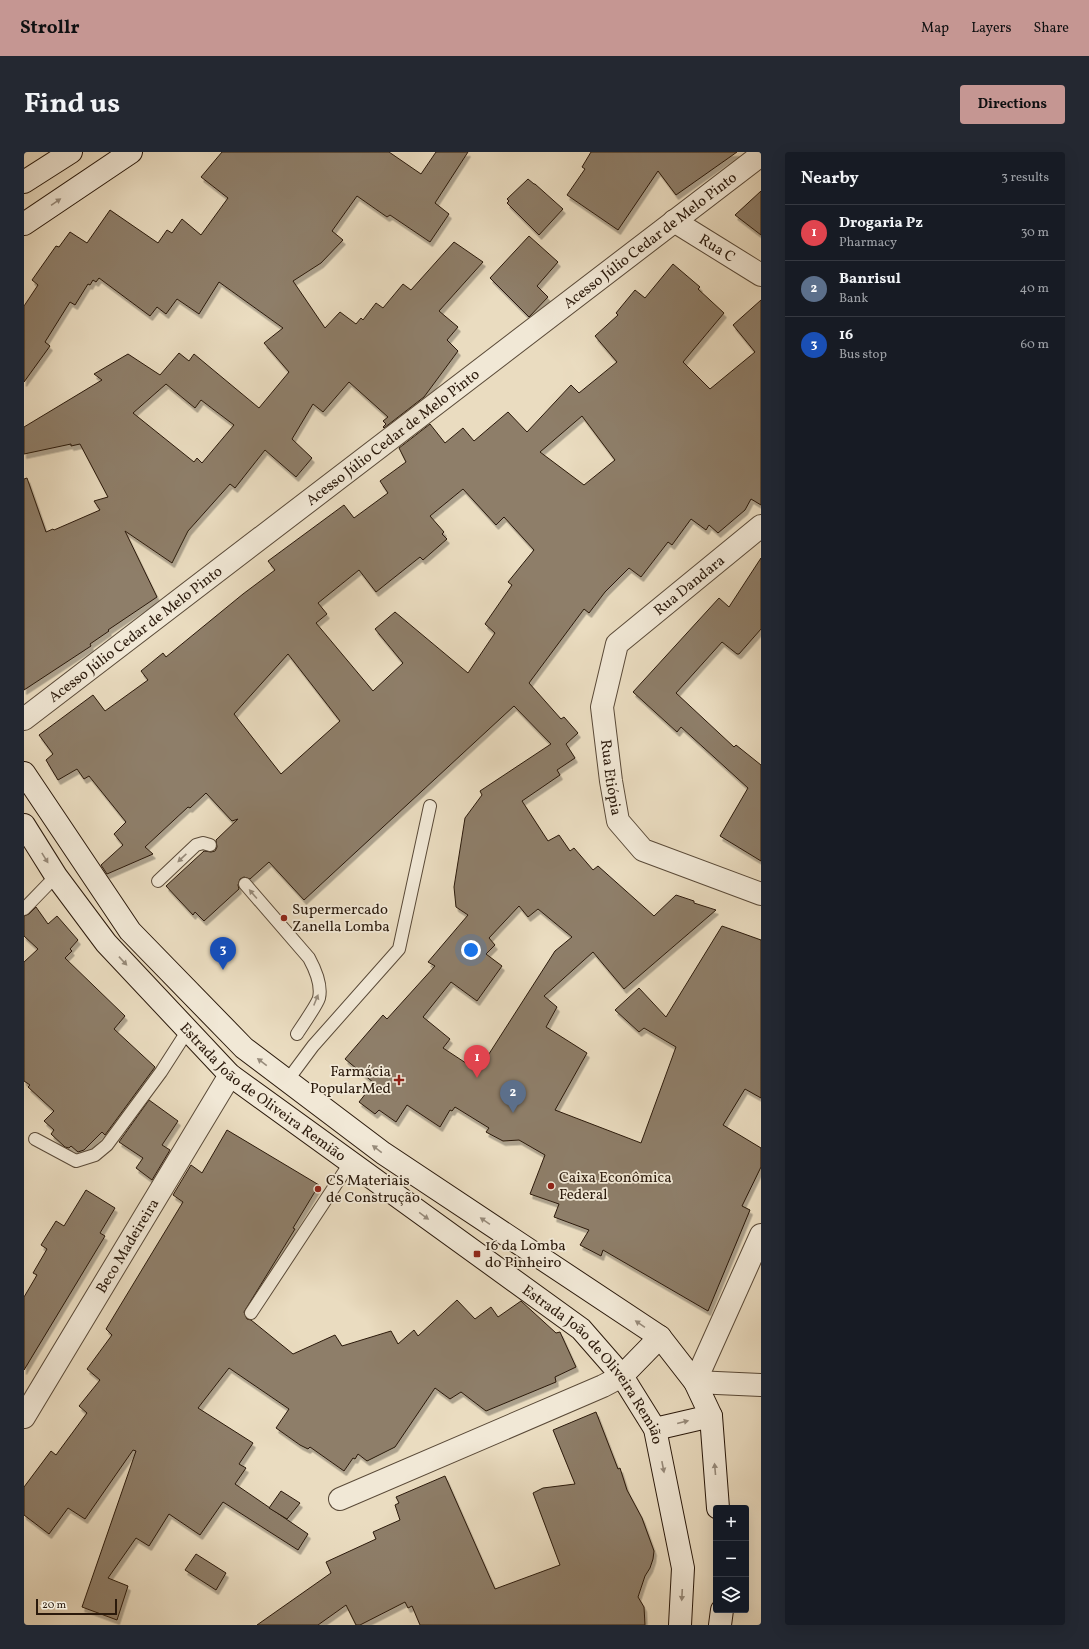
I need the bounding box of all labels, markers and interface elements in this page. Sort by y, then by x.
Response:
text: Strollr [20,15,80,41]
text: Map [921,19,949,38]
text: Layers [971,19,1011,38]
text: Share [1033,19,1069,38]
text: Find us [24,85,120,124]
button: Directions [960,85,1065,124]
text: Nearby [801,167,859,190]
street label: Acesso Júlio Cedar de Melo Pinto [559,168,742,315]
text: 3 results [1001,169,1049,187]
one-way arrow [51,198,62,206]
text: Drogaria Pz [839,213,923,234]
text: 1 [811,224,817,242]
text: 30 m [1021,224,1049,242]
street label: Rua C [694,230,739,268]
text: Pharmacy [839,234,897,252]
text: Banrisul [839,269,901,290]
text: 2 [811,280,817,298]
text: 40 m [1020,280,1049,298]
text: Bank [839,290,868,308]
text: 16 [839,325,853,346]
text: 3 [811,336,817,354]
text: 60 m [1021,336,1049,354]
text: Bus stop [839,346,887,364]
street label: Acesso Júlio Cedar de Melo Pinto [302,365,485,512]
street label: Rua Dandara [650,551,730,621]
street label: Acesso Júlio Cedar de Melo Pinto [45,562,227,708]
street label: Rua Etiópia [594,738,626,817]
one-way arrow [41,852,48,864]
one-way arrow [177,854,187,863]
one-way arrow [249,888,258,899]
place label: Supermercado Zanella Lomba [292,900,390,938]
marker: Supermercado Zanella Lomba [279,913,289,923]
pin: 3 [210,937,236,970]
your location [461,940,481,960]
one-way arrow [119,956,128,966]
one-way arrow [313,994,320,1006]
street label: Estrada João de Oliveira Remião [174,1019,350,1167]
pin: 1 [464,1045,490,1078]
one-way arrow [257,1058,268,1066]
place label: Farmácia PopularMed [310,1062,391,1100]
marker: Farmácia PopularMed [394,1075,404,1085]
pin: 2 [500,1080,526,1113]
one-way arrow [372,1145,383,1153]
place label: Caixa Econômica Federal [559,1168,672,1206]
place label: CS Materiais de Construção [326,1171,420,1209]
marker: Caixa Econômica Federal [546,1181,556,1191]
marker: CS Materiais de Construção [313,1184,323,1194]
street label: Beco Madeireira [92,1195,165,1298]
one-way arrow [419,1212,429,1220]
one-way arrow [480,1217,491,1225]
place label: 16 da Lomba do Pinheiro [485,1236,566,1274]
marker: 16 da Lomba do Pinheiro [472,1249,482,1259]
street label: Estrada João de Oliveira Remião [517,1281,667,1446]
one-way arrow [635,1320,646,1328]
one-way arrow [677,1419,689,1425]
one-way arrow [660,1461,666,1473]
one-way arrow [712,1463,719,1475]
map controls [713,1505,749,1613]
button: + [713,1505,749,1541]
button: − [713,1541,749,1577]
button: layers [713,1577,749,1613]
one-way arrow [678,1589,685,1601]
scale bar [36,1597,117,1616]
text: 20 m [42,1598,66,1613]

